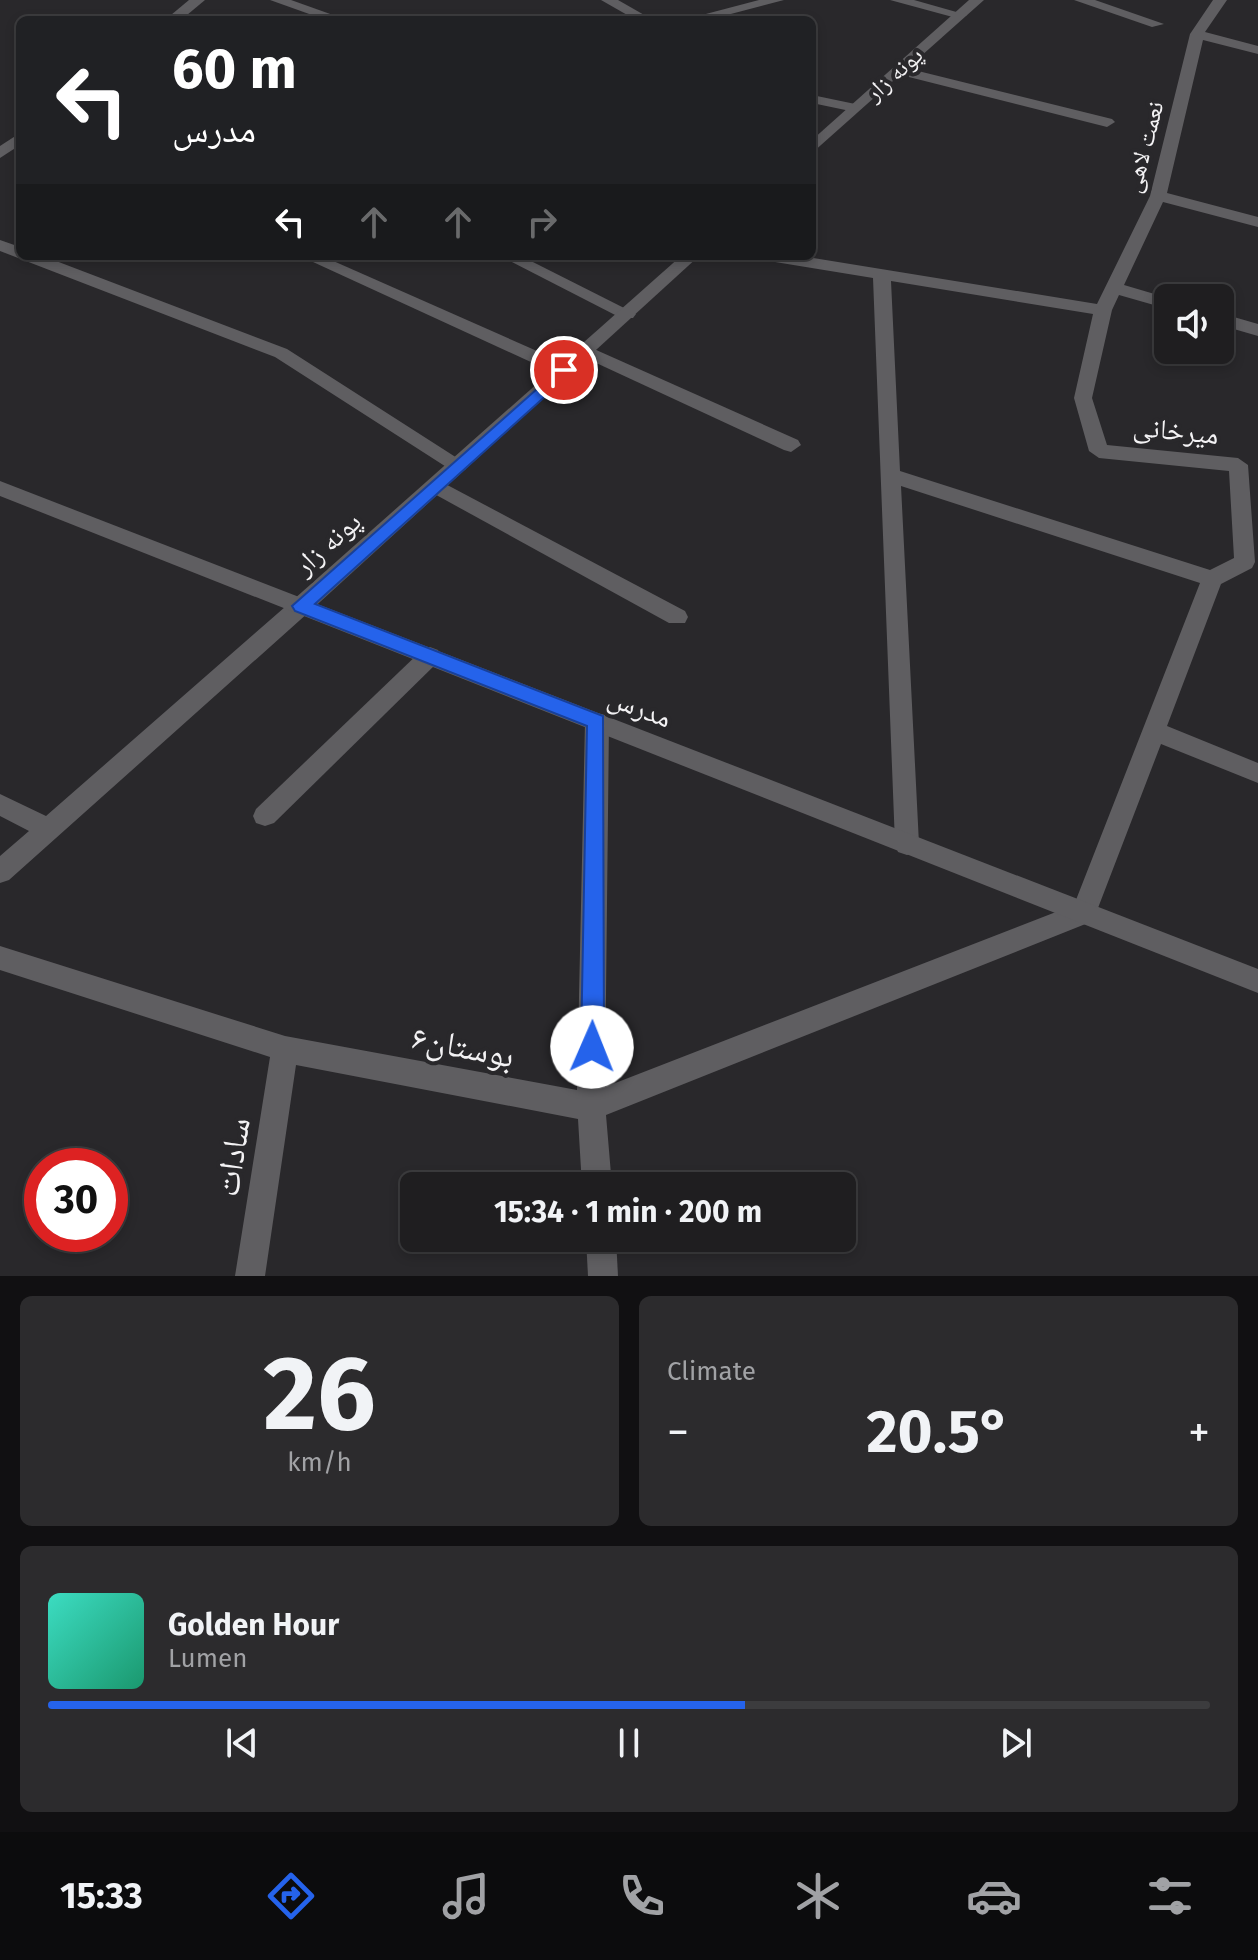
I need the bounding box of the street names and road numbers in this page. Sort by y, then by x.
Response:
street label: پونه زار [859,41,929,108]
street label: نعمت لاهی [1118,98,1170,196]
street label: میرخانی [1131,410,1220,452]
street label: پونه زار [286,505,368,583]
street label: مدرس [603,680,676,735]
street label: بوستان۶ [408,1016,518,1077]
street label: سادات [206,1115,259,1199]

